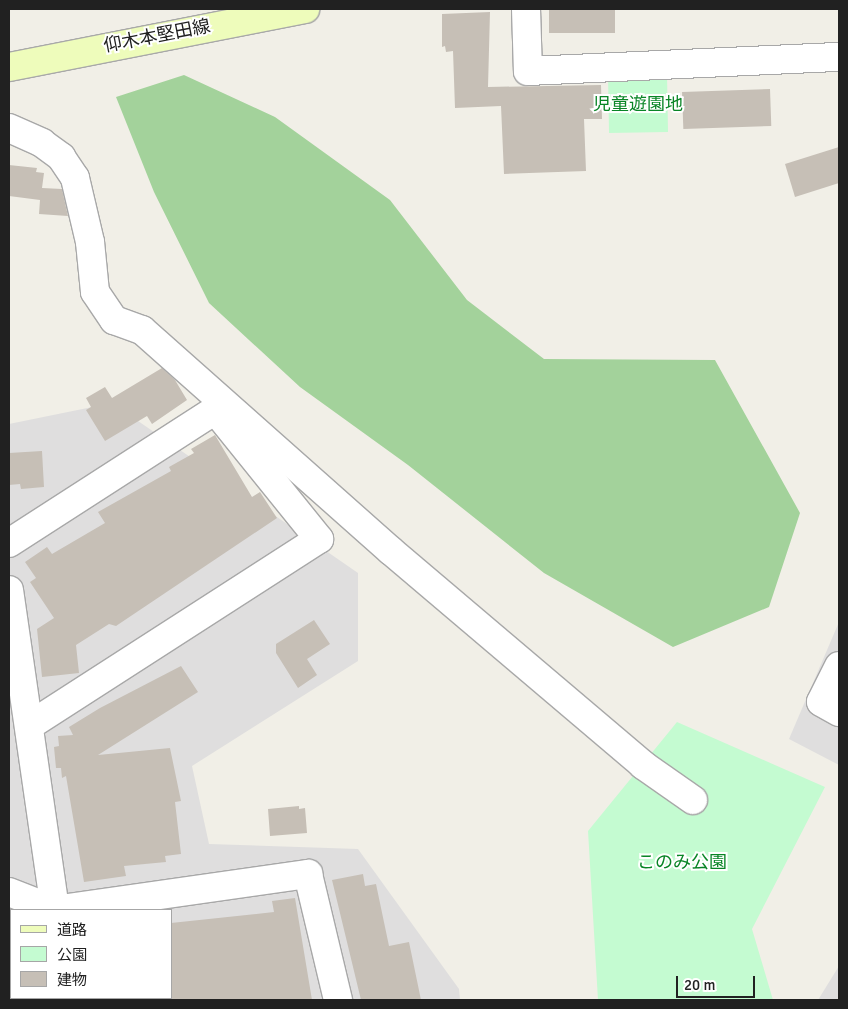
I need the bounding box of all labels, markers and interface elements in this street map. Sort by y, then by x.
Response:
street label: 仰木本堅田線 [102,15,212,57]
park label: 児童遊園地 [593,93,683,115]
park label: このみ公園 [637,851,727,873]
legend [10,909,172,999]
text: 道路 [57,921,87,939]
text: 公園 [57,946,87,964]
scale bar [678,966,757,998]
text: 建物 [57,971,87,989]
text: 20 m [684,976,715,994]

